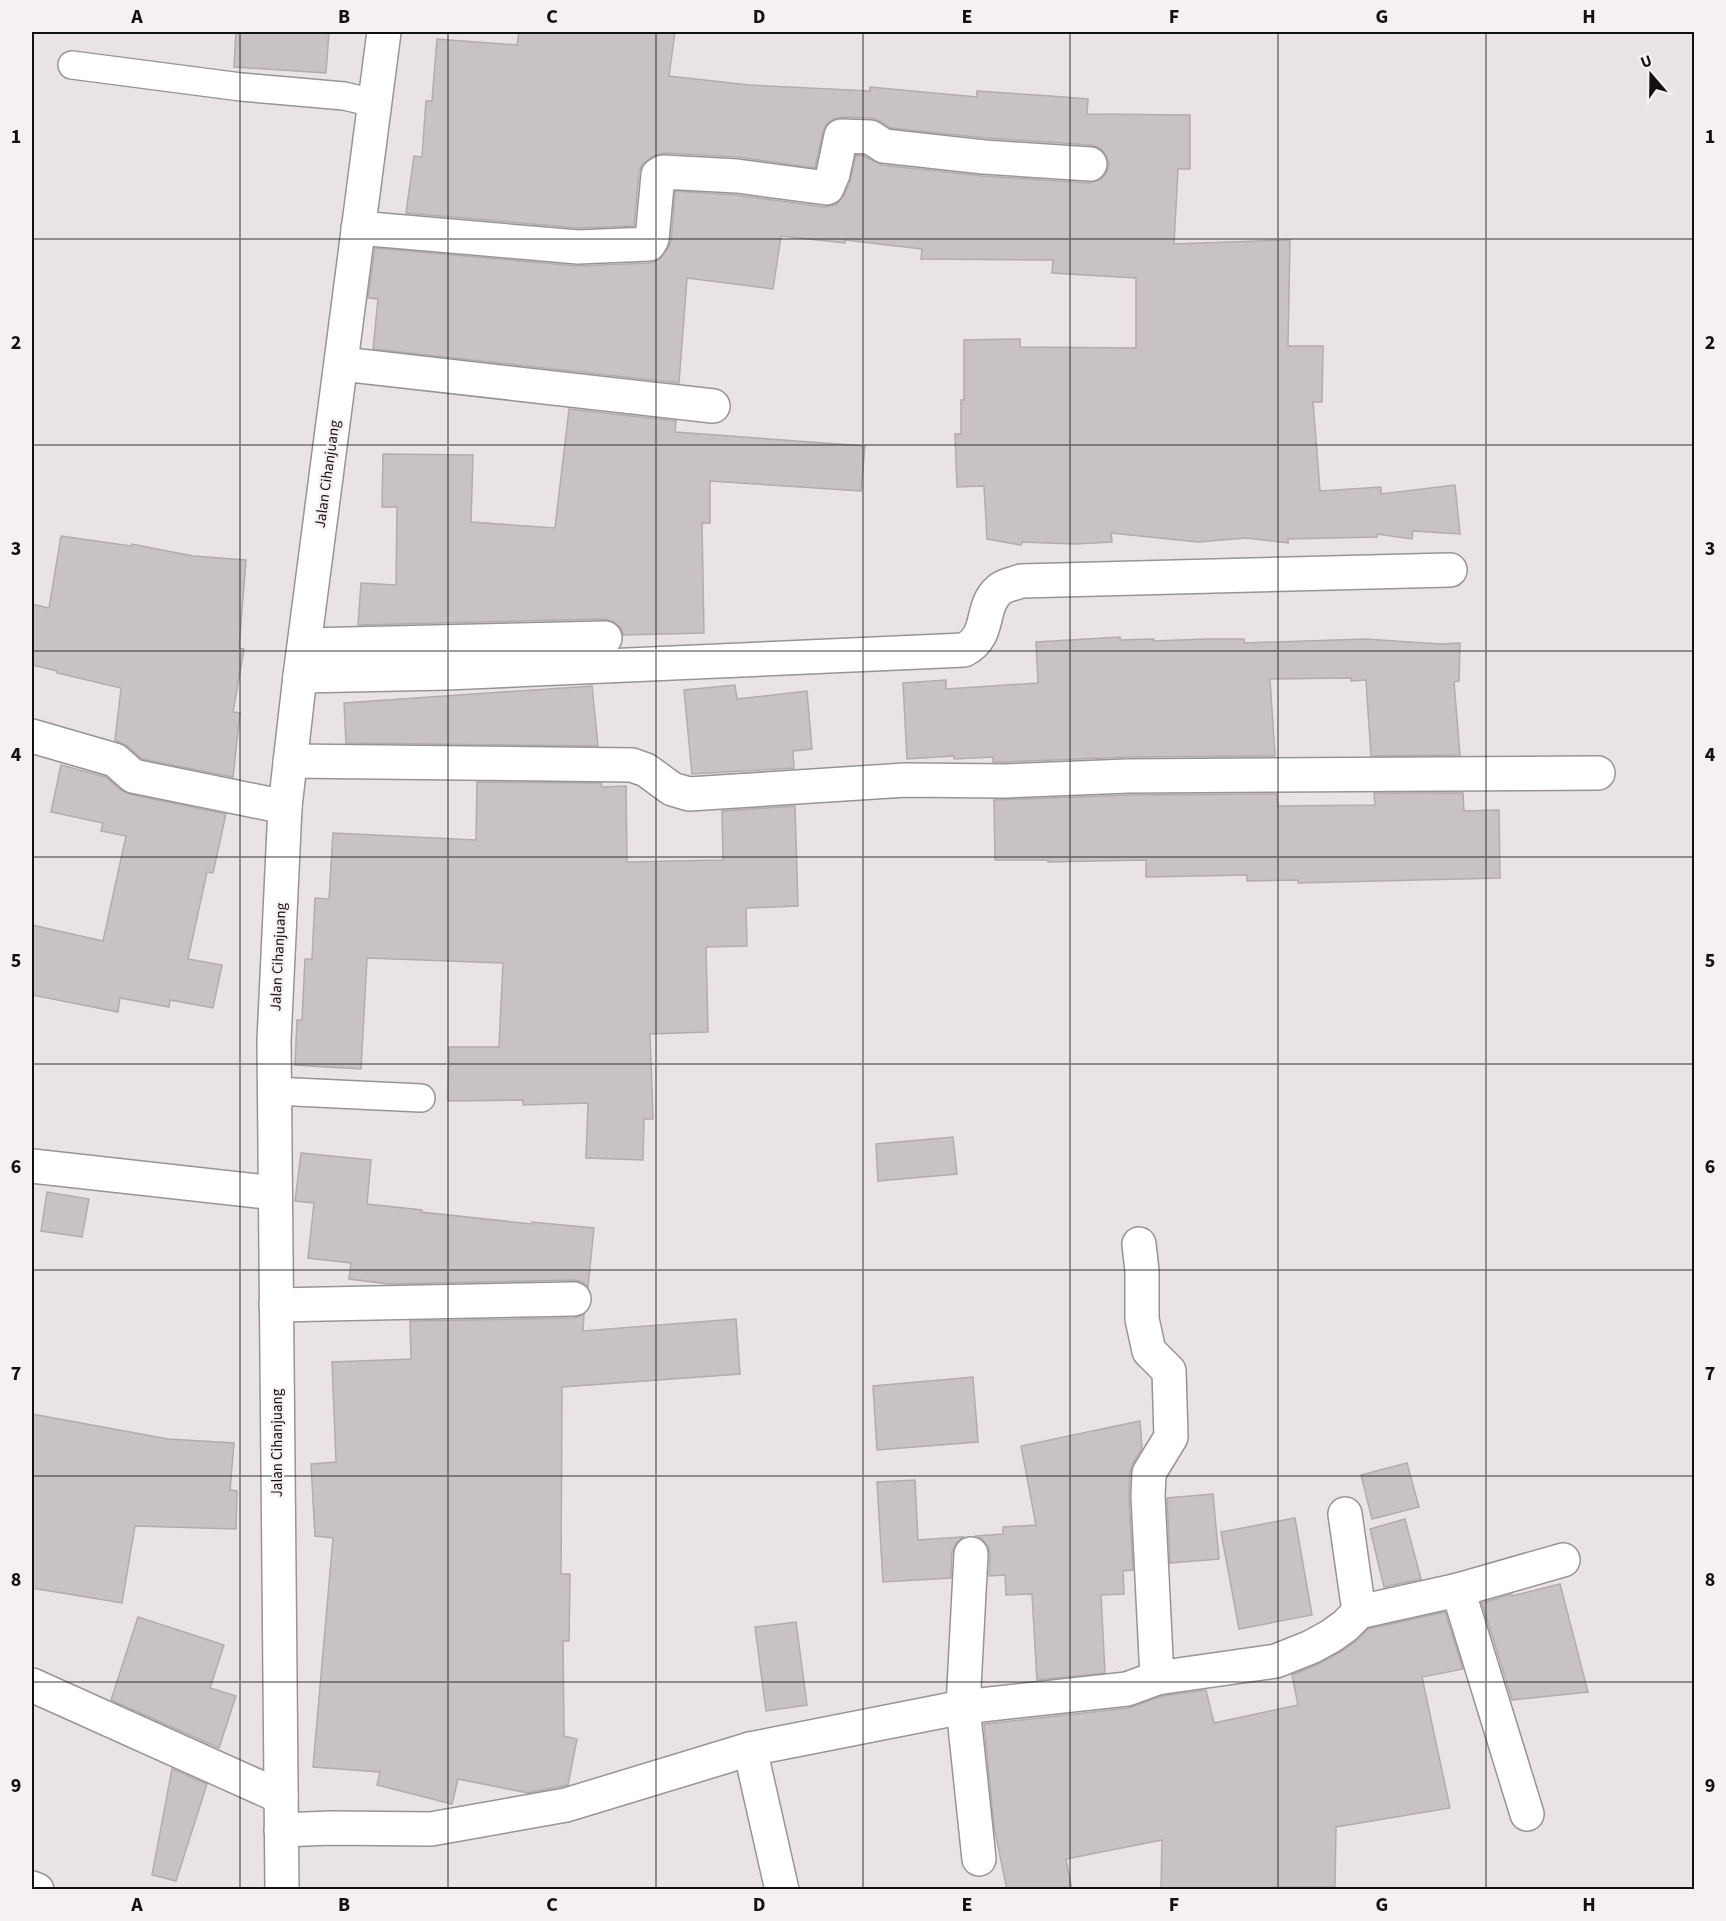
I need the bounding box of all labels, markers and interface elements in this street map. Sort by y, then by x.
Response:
text: A [130,3,143,31]
text: B [338,3,350,31]
text: C [546,3,558,31]
text: D [753,3,765,31]
text: E [962,3,972,31]
text: F [1169,3,1179,31]
text: G [1376,3,1388,31]
text: H [1582,3,1596,31]
north arrow [1621,45,1681,105]
text: U [1637,50,1655,74]
text: 1 [11,123,21,151]
text: 1 [1705,123,1715,151]
text: 2 [11,329,21,357]
text: 2 [1705,329,1715,357]
street label: Jalan Cihanjuang [310,418,346,529]
text: 3 [11,535,21,563]
text: 3 [1705,535,1715,563]
text: 4 [11,741,22,769]
text: 4 [1705,741,1716,769]
street label: Jalan Cihanjuang [265,902,292,1012]
text: 5 [11,947,21,975]
text: 5 [1705,947,1715,975]
text: 6 [11,1153,21,1181]
text: 6 [1705,1153,1715,1181]
text: 7 [11,1360,21,1388]
text: 7 [1705,1360,1715,1388]
street label: Jalan Cihanjuang [267,1388,288,1497]
text: 8 [11,1566,21,1594]
text: 8 [1705,1566,1715,1594]
text: 9 [11,1772,21,1800]
text: 9 [1705,1772,1715,1800]
text: A [130,1891,143,1919]
text: B [338,1891,350,1919]
text: C [546,1891,558,1919]
text: D [753,1891,765,1919]
text: E [962,1891,972,1919]
text: F [1169,1891,1179,1919]
text: G [1376,1891,1388,1919]
text: H [1582,1891,1596,1919]

